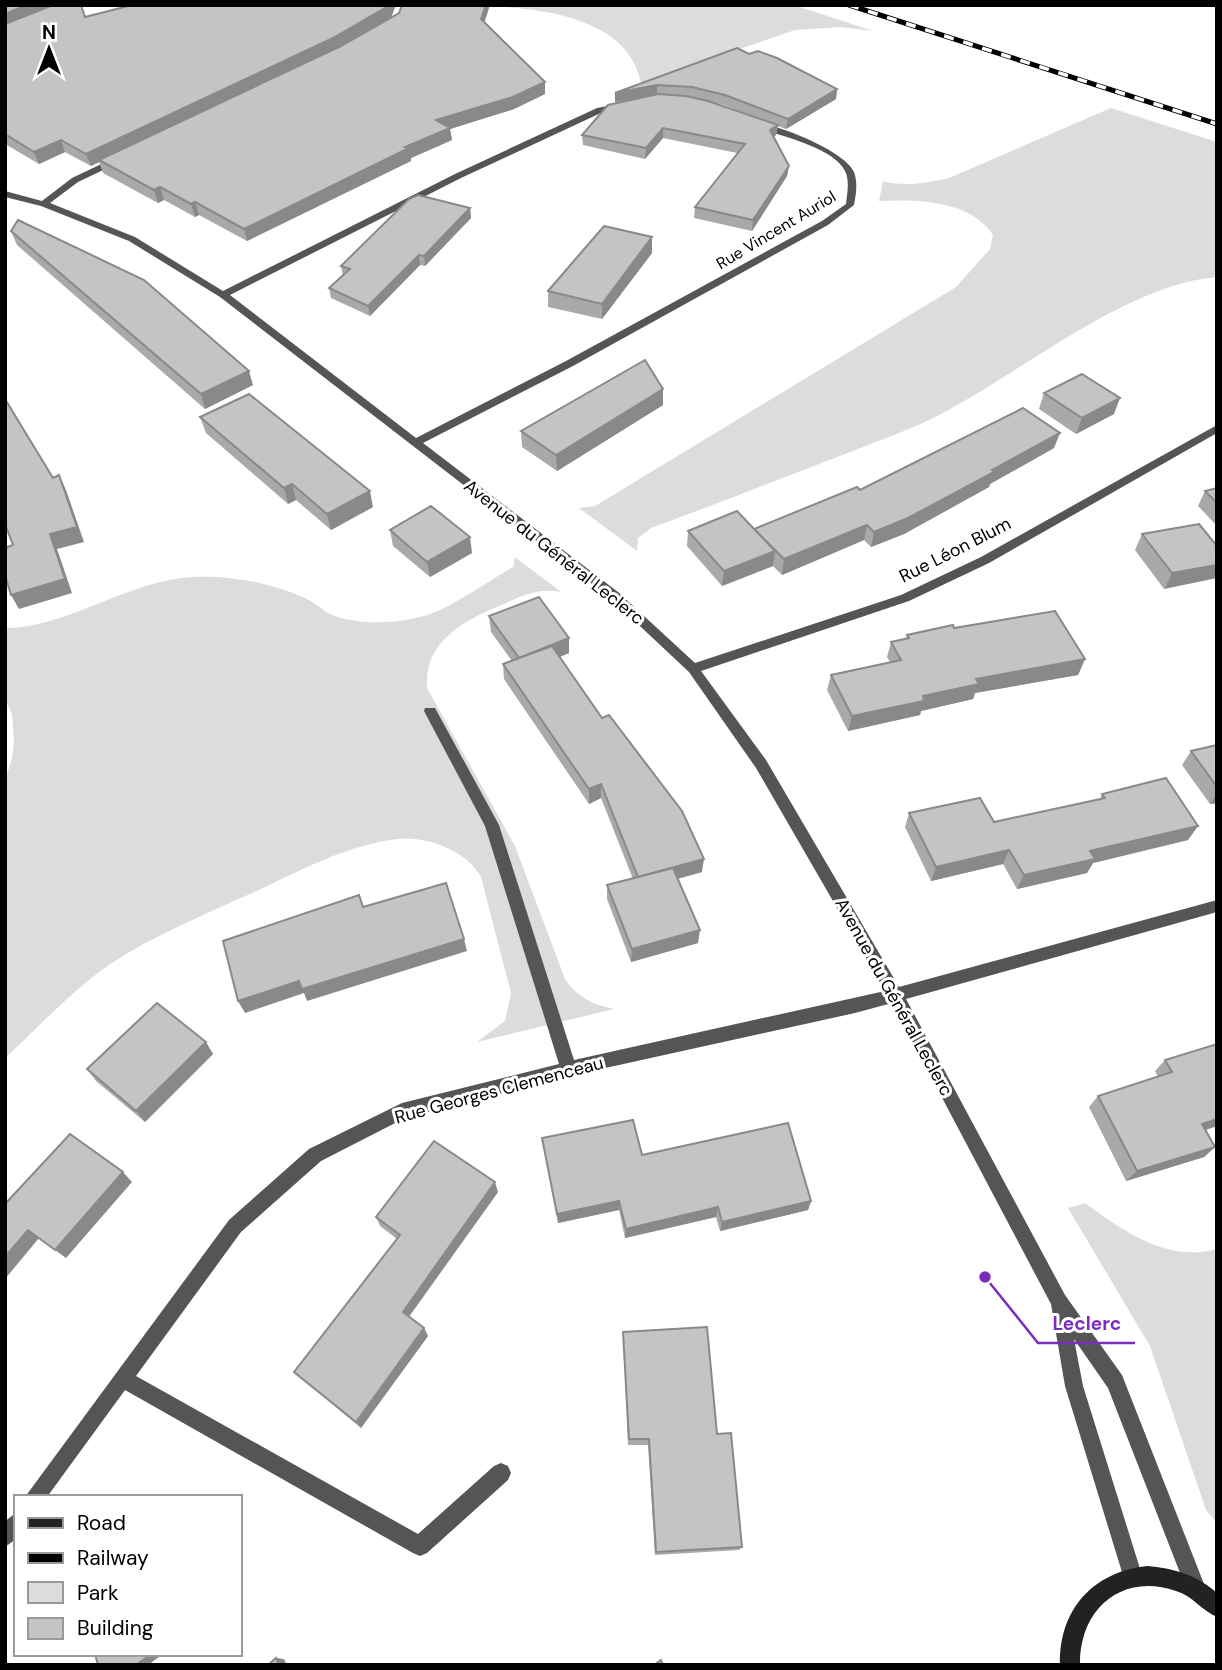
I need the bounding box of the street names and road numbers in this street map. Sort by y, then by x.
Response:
street label: Rue Vincent Auriol [712,186,840,274]
street label: Avenue du Général Leclerc [459,474,649,630]
street label: Rue Léon Blum [895,512,1015,588]
street label: Avenue du Général Leclerc [830,894,958,1100]
street label: Rue Georges Clemenceau [392,1051,606,1129]

